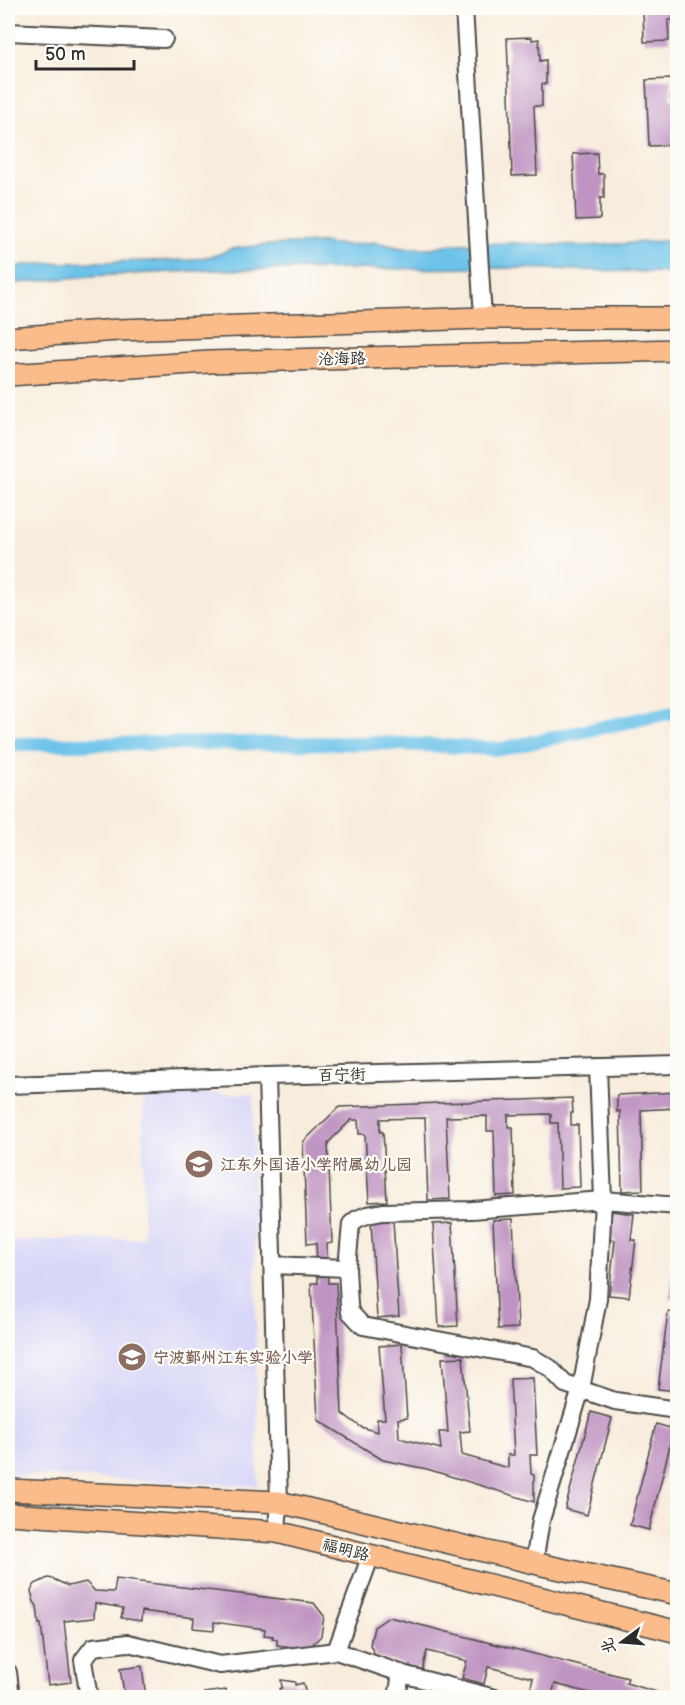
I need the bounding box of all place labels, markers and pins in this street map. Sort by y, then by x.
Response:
school or university icon: 江东外国语小学附属幼儿园 [183,1148,215,1180]
place label: 江东外国语小学附属幼儿园 [220,1156,412,1175]
school or university icon: 宁波鄞州江东实验小学 [116,1341,148,1373]
place label: 宁波鄞州江东实验小学 [153,1349,313,1368]

